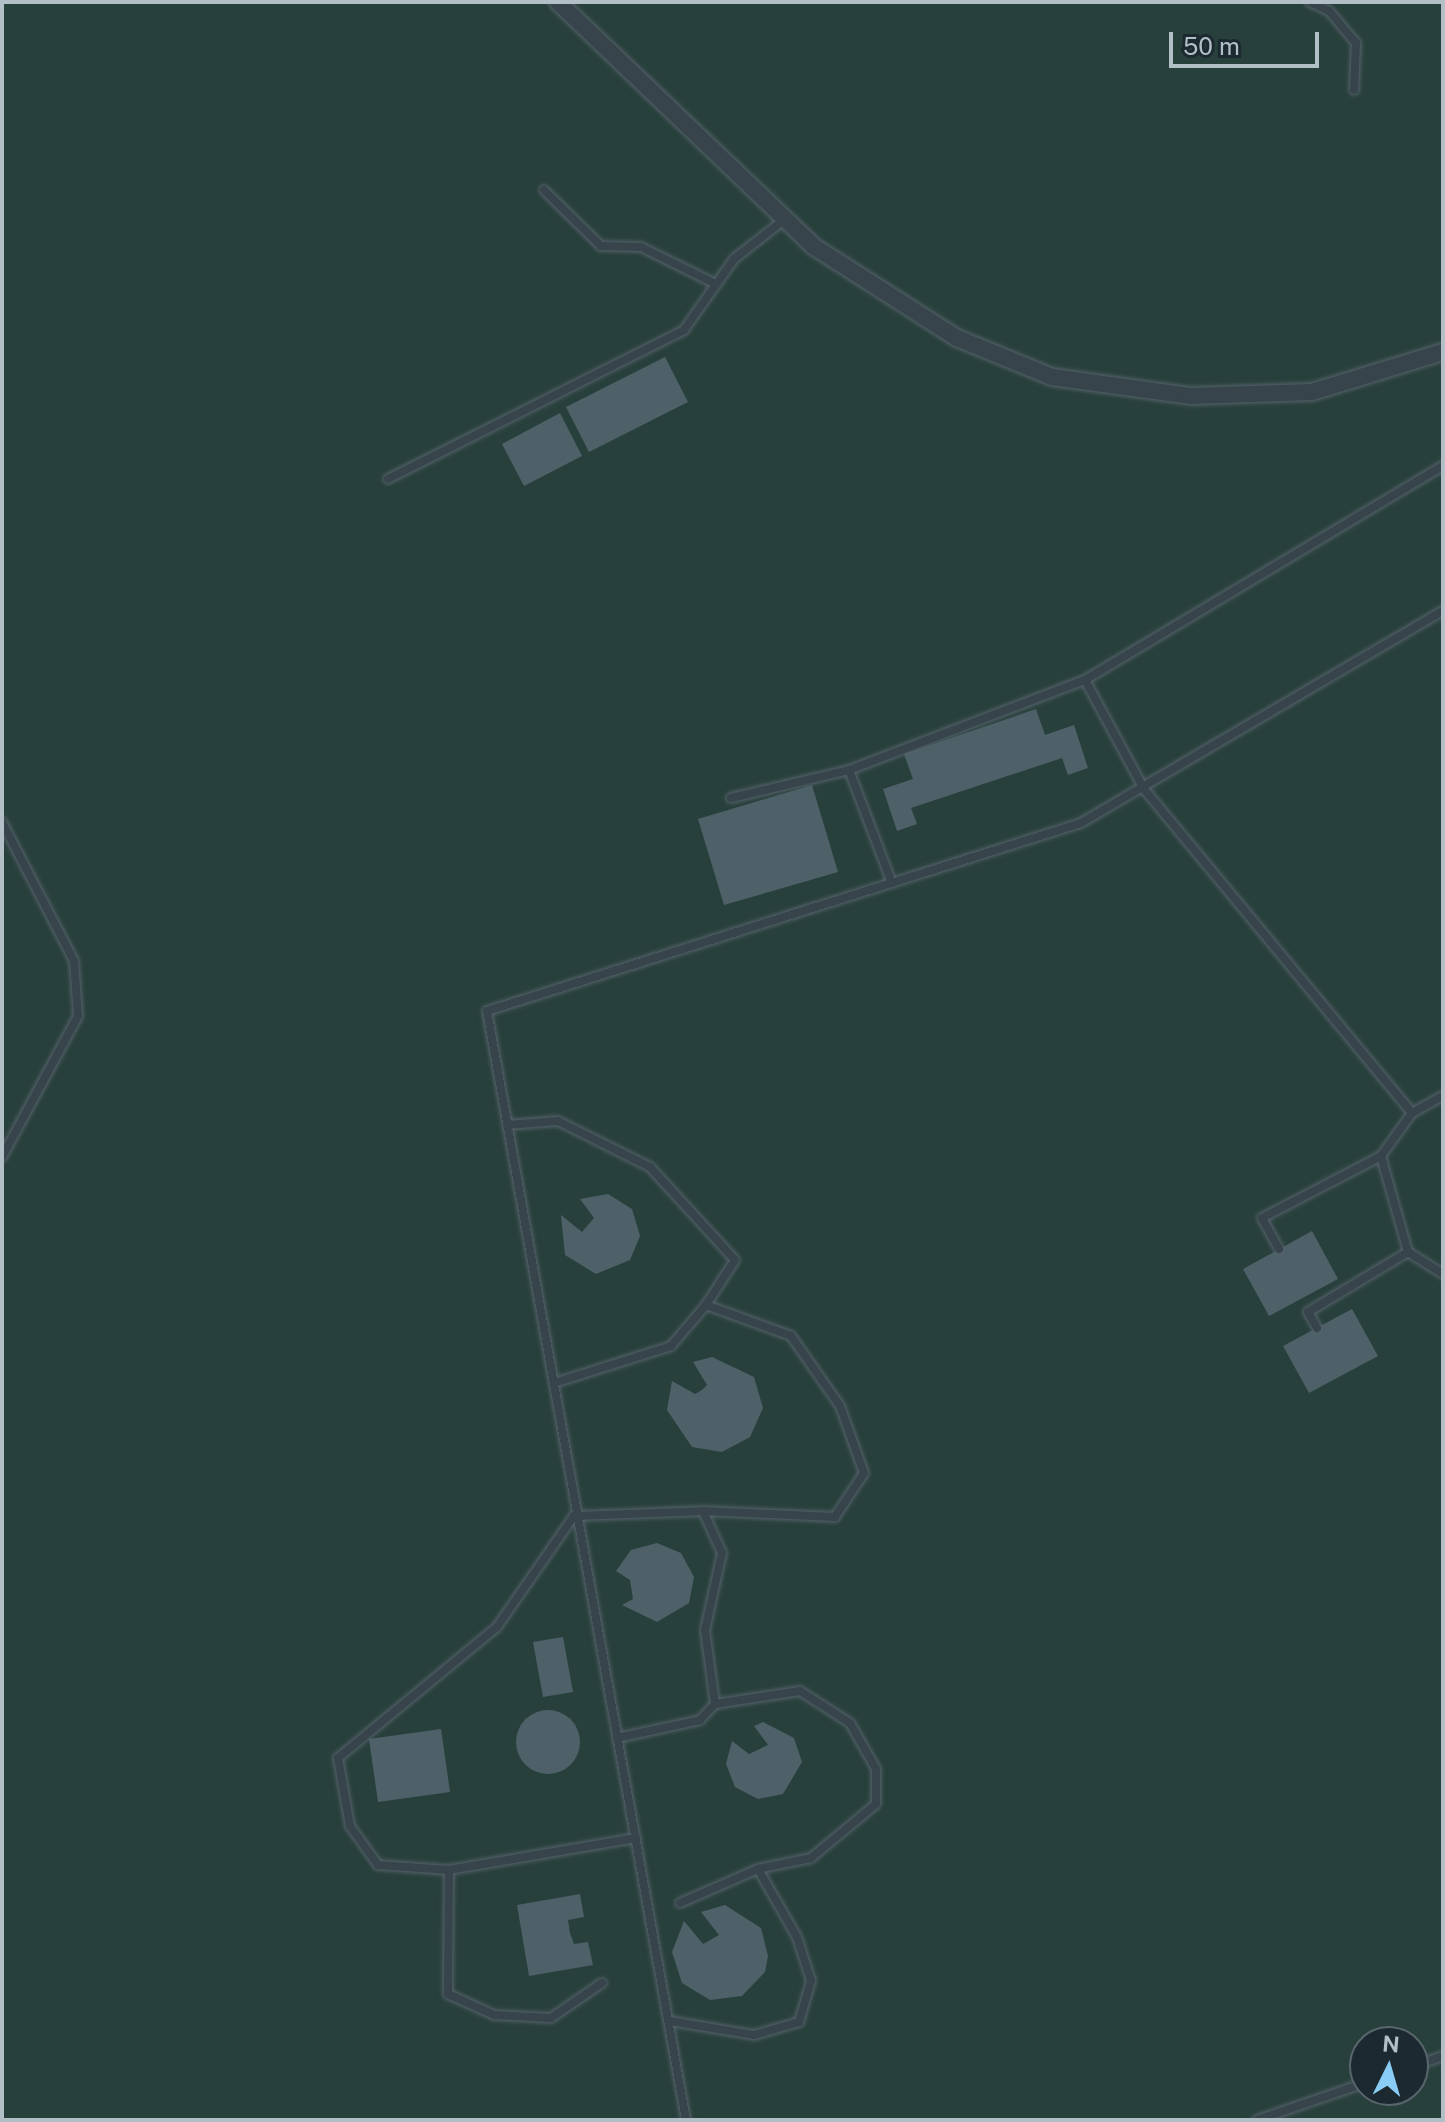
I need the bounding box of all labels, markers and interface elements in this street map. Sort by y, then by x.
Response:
scale bar [1173,16,1323,66]
text: 50 m [1183,32,1240,60]
north arrow [1349,2026,1429,2106]
text: N [1381,2030,1401,2058]

